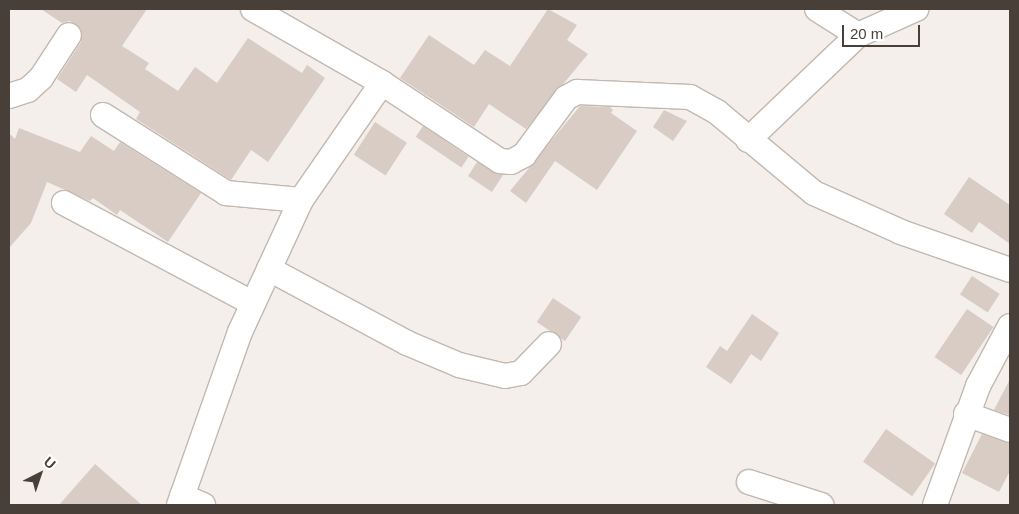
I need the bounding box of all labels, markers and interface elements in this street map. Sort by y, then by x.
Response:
scale bar [844,15,922,47]
text: 20 m [850,25,883,42]
north arrow [15,449,65,499]
text: U [41,453,59,472]

